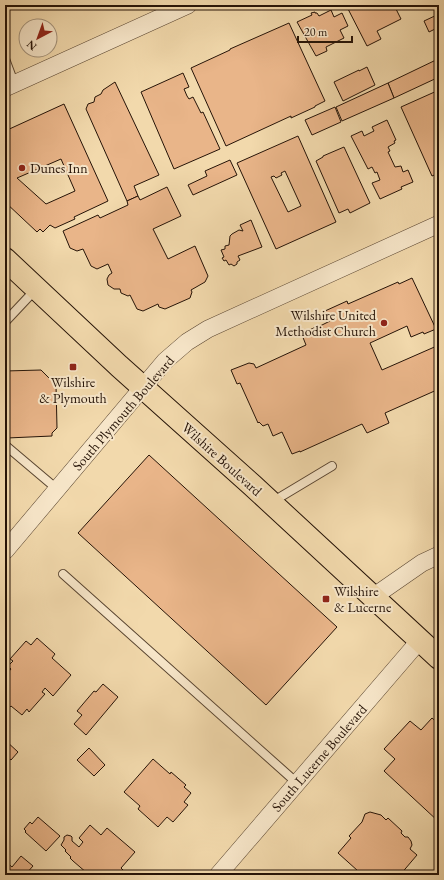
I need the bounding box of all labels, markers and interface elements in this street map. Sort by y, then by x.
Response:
north arrow [18,18,58,58]
scale bar [298,18,352,44]
text: 20 m [304,24,328,40]
text: N [23,37,39,54]
place label: Dunes Inn [30,159,88,177]
marker: Dunes Inn [17,163,27,173]
place label: Wilshire United Methodist Church [275,306,377,340]
marker: Wilshire United Methodist Church [379,318,389,328]
street label: South Plymouth Boulevard [68,351,179,474]
marker: Wilshire & Plymouth [68,362,78,372]
place label: Wilshire & Plymouth [39,373,107,407]
street label: Wilshire Boulevard [178,418,267,500]
place label: Wilshire & Lucerne [334,582,392,616]
marker: Wilshire & Lucerne [321,594,331,604]
street label: South Lucerne Boulevard [267,700,371,815]

